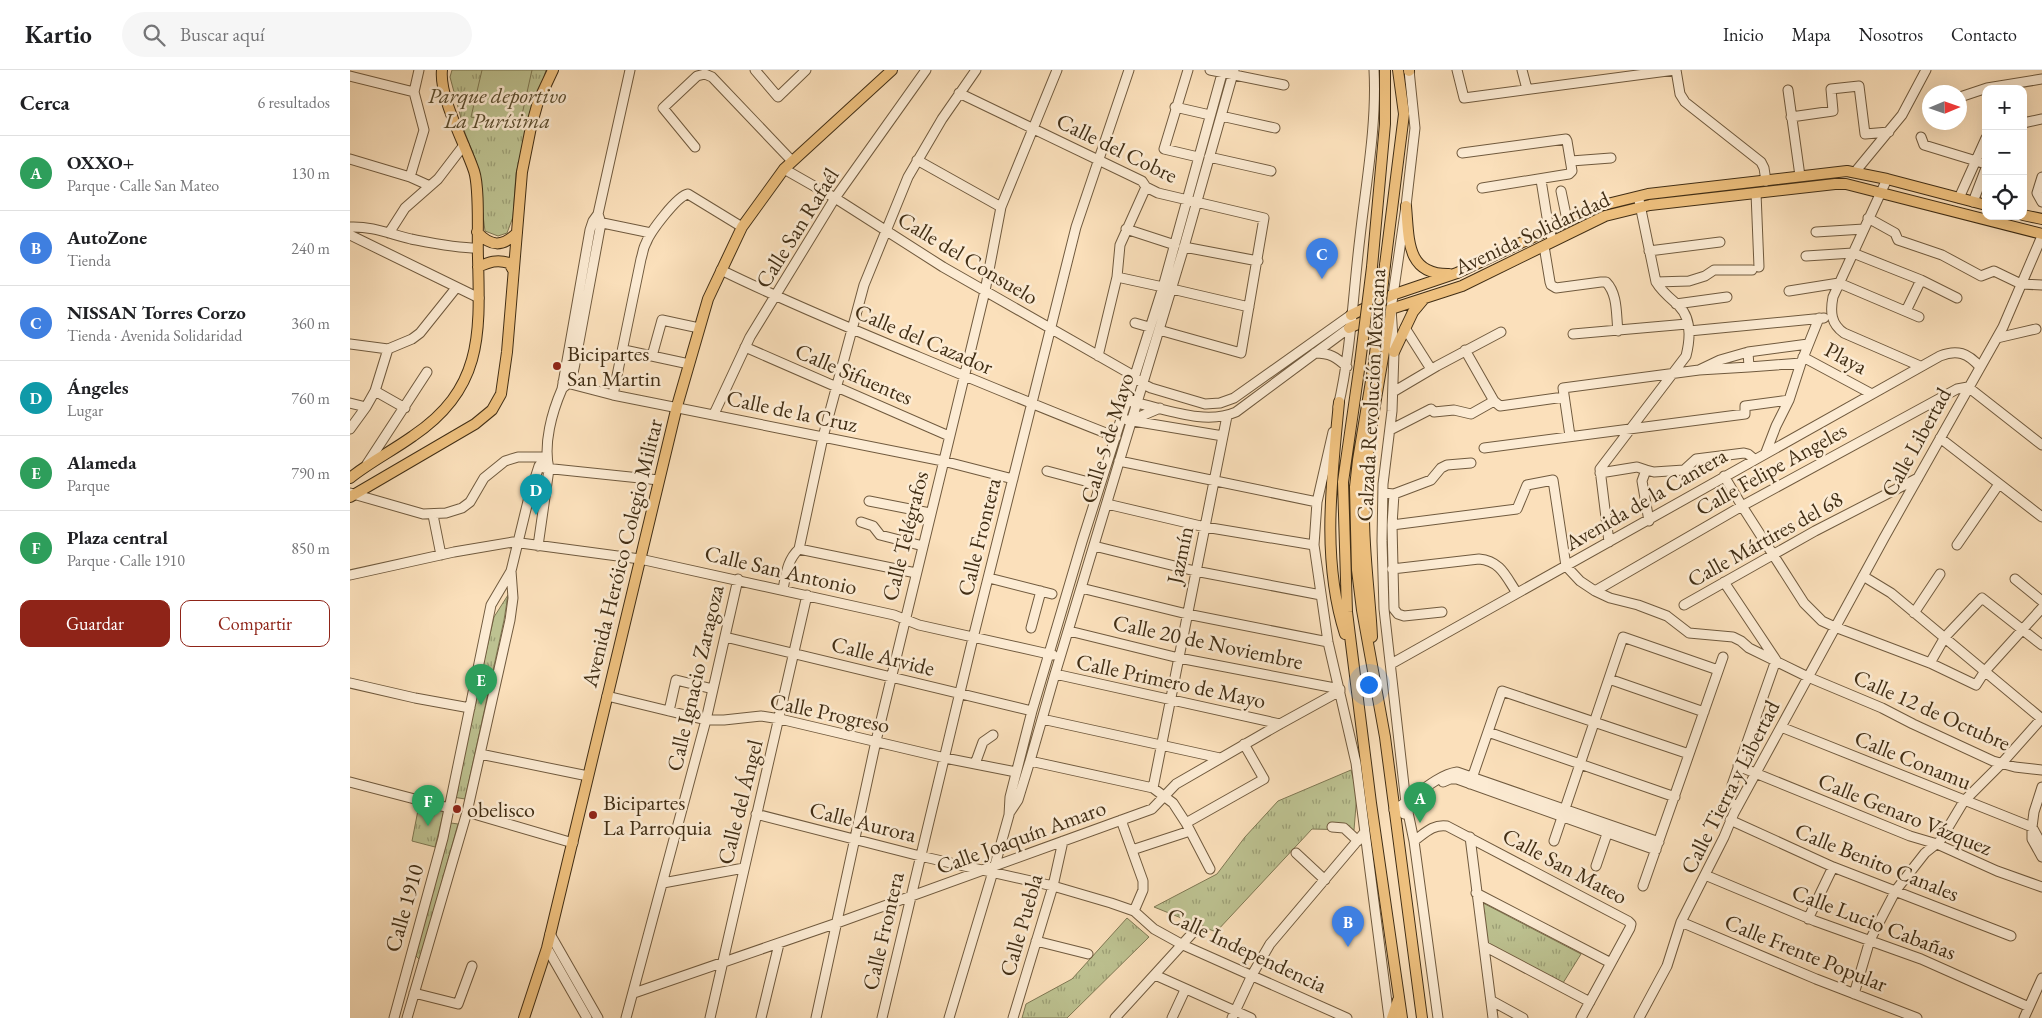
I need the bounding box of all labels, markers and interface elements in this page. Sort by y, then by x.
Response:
search box [122,12,472,57]
text: Kartio [25,19,92,50]
icon: search [140,21,168,49]
text: Buscar aquí [180,22,265,47]
text: Inicio [1723,23,1764,46]
text: Mapa [1792,23,1831,46]
text: Nosotros [1859,23,1923,46]
text: Contacto [1951,23,2017,46]
park label: Parque deportivo La Purísima [428,81,566,135]
north arrow [1922,85,1967,130]
map controls [1982,85,2027,220]
button: + [1982,85,2027,130]
text: Cerca [20,89,70,116]
text: 6 resultados [258,92,330,113]
street label: Calle del Cobre [1052,106,1183,190]
button: − [1982,130,2027,175]
text: OXXO+ [67,150,134,175]
street label: Calle San Rafaél [749,162,845,294]
text: A [30,163,42,184]
text: 130 m [291,163,330,184]
text: Parque · Calle San Mateo [67,175,219,196]
button: locate [1982,175,2027,220]
street label: Avenida Solidaridad [1449,184,1615,282]
street label: Calle del Consuelo [892,205,1044,311]
text: AutoZone [67,225,147,250]
text: B [31,238,41,259]
text: 240 m [291,238,330,259]
pin: C [1306,238,1338,279]
text: Tienda [67,250,111,271]
street label: Calzada Revolución Mexicana [1350,268,1392,522]
street label: Calle del Cazador [850,297,998,381]
text: NISSAN Torres Corzo [67,300,246,325]
text: C [30,313,42,334]
text: 360 m [291,313,330,334]
text: Tienda · Avenida Solidaridad [67,325,242,346]
street label: Playa [1820,335,1872,381]
street label: Calle Sifuentes [791,336,917,412]
place label: Bicipartes San Martin [567,339,662,393]
marker: Bicipartes San Martin [551,360,563,372]
street label: Calle 5 de Mayo [1073,369,1141,507]
text: Ángeles [67,375,129,400]
street label: Calle Libertad [1874,382,1958,502]
street label: Calle de la Cruz [724,383,861,439]
text: D [30,388,42,409]
text: 760 m [291,388,330,409]
text: Lugar [67,400,103,421]
street label: Avenida Heróico Colegio Militar [574,415,670,691]
street label: Calle Felipe Angeles [1690,416,1852,522]
street label: Avenida de la Cantera [1559,441,1733,558]
text: Alameda [67,450,136,475]
text: E [31,463,41,484]
text: 790 m [291,463,330,484]
street label: Calle Telégrafos [875,468,935,604]
pin: D [520,474,552,515]
text: Parque [67,475,110,496]
street label: Calle Frontera [950,475,1008,599]
street label: Calle Mártires del 68 [1682,484,1848,594]
street label: Jazmín [1159,523,1200,588]
text: Plaza central [67,525,168,550]
text: F [32,538,40,559]
text: 850 m [291,538,330,559]
street label: Calle San Antonio [702,538,860,602]
text: Parque · Calle 1910 [67,550,185,571]
street label: Calle Ignacio Zaragoza [659,582,731,774]
button: Guardar [20,600,170,647]
button: Compartir [180,600,330,647]
street label: Calle 20 de Noviembre [1110,608,1306,676]
street label: Calle Arvide [828,629,938,683]
street label: Calle Primero de Mayo [1074,647,1269,715]
street label: Calle 12 de Octubre [1849,662,2016,758]
pin: E [465,664,497,705]
your location [1356,672,1382,698]
street label: Calle Progreso [767,686,893,740]
street label: Calle Tierra y Libertad [1674,695,1787,879]
street label: Calle Conamu [1850,723,1976,797]
street label: Calle del Ángel [710,737,770,867]
street label: Calle Genaro Vázquez [1814,766,1997,862]
pin: A [1404,782,1436,823]
pin: F [412,785,444,826]
place label: Bicipartes La Parroquia [603,788,712,842]
street label: Calle Joaquín Amaro [932,793,1110,881]
place label: obelisco [467,795,535,824]
street label: Calle Aurora [807,795,920,849]
marker: obelisco [451,803,463,815]
marker: Bicipartes La Parroquia [587,809,599,821]
street label: Calle Benito Canales [1791,816,1963,908]
street label: Calle San Mateo [1498,821,1633,911]
street label: Calle 1910 [378,860,430,955]
street label: Calle Frontera [855,869,911,993]
street label: Calle Puebla [993,870,1050,980]
street label: Calle Lucio Cabañas [1788,877,1960,967]
street label: Calle Independencia [1163,900,1332,1000]
pin: B [1332,906,1364,947]
street label: Calle Frente Popular [1720,907,1892,999]

